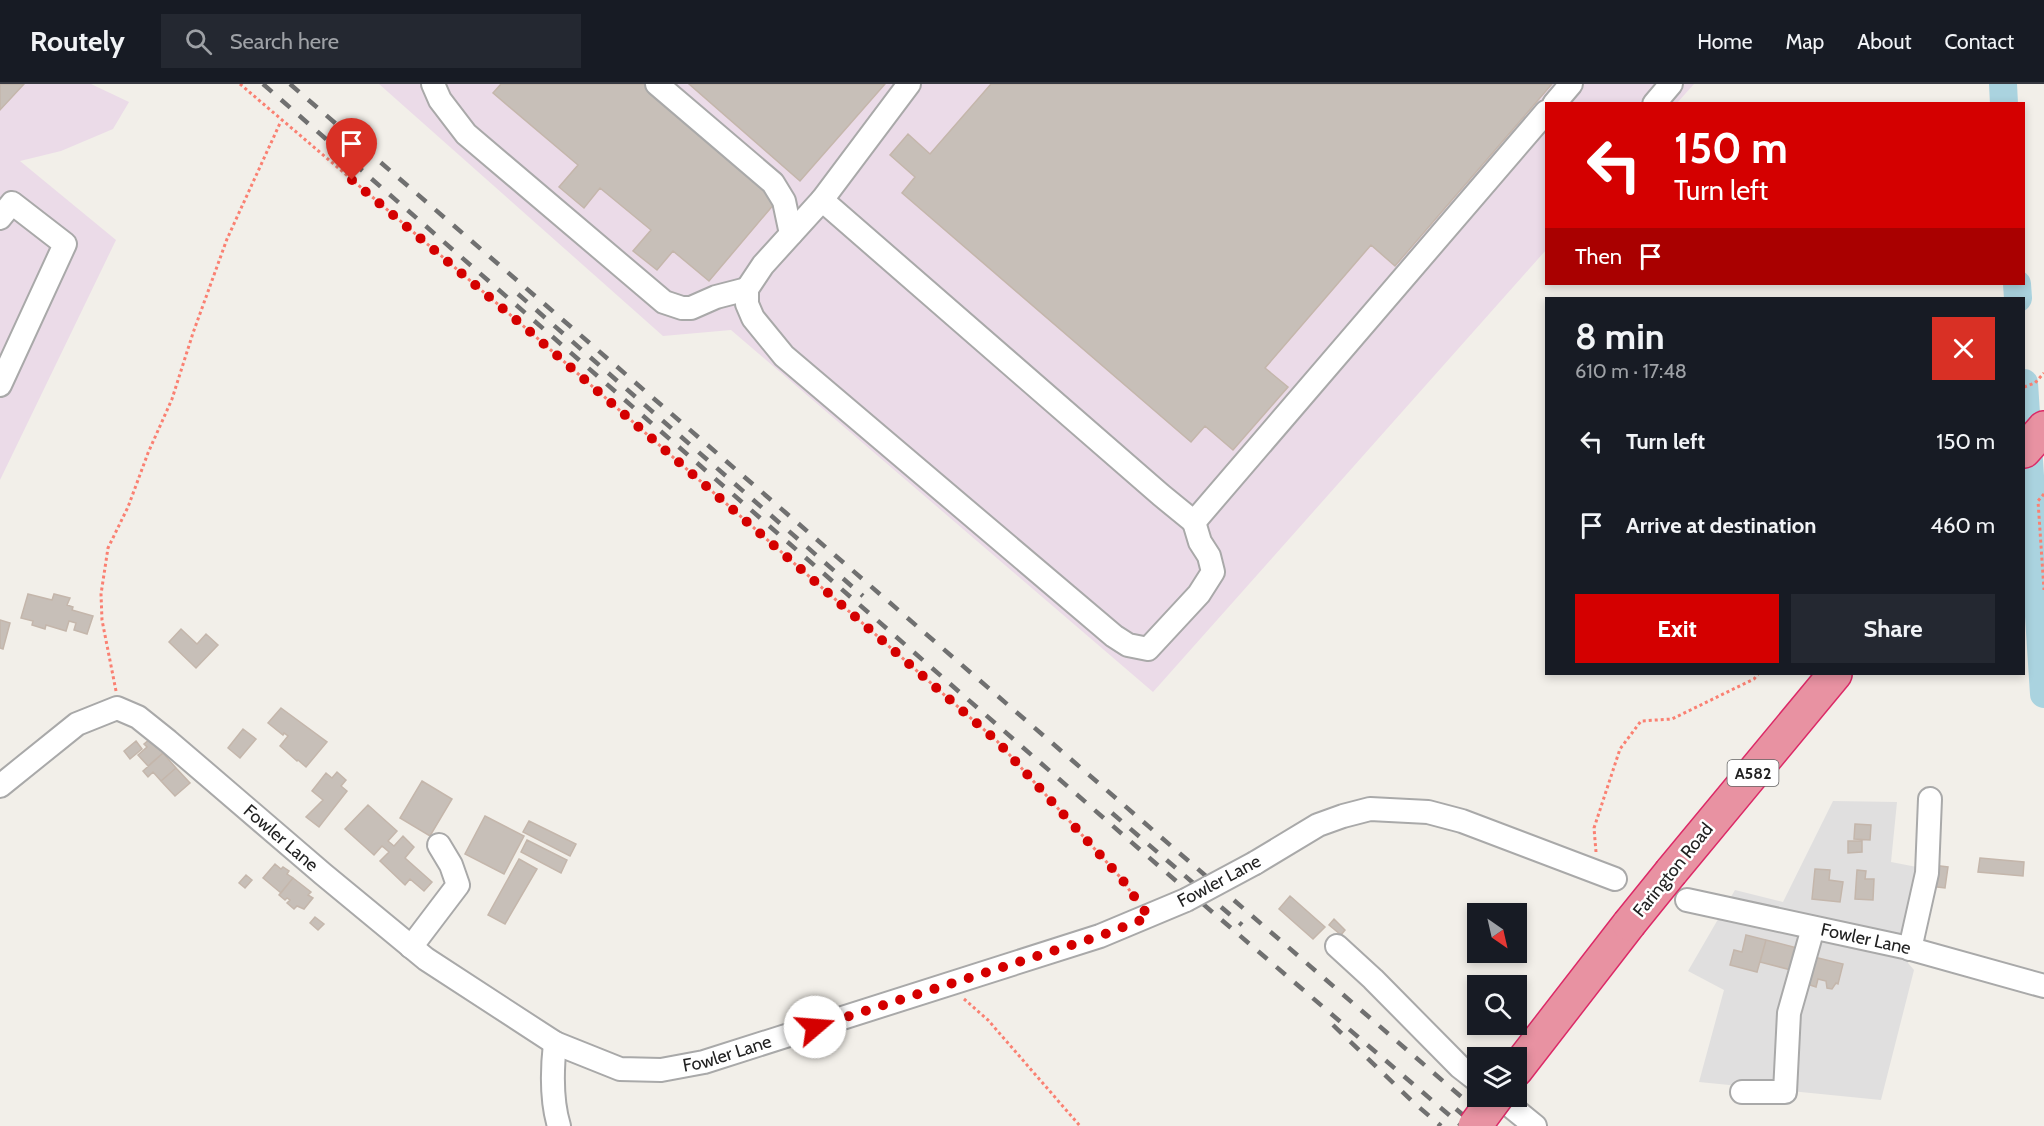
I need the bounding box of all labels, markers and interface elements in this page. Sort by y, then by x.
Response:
search box [161,14,581,68]
text: Routely [30,24,125,58]
icon: search [182,25,215,58]
text: Search here [230,28,339,55]
text: Home [1697,29,1753,54]
text: Map [1786,29,1824,54]
text: About [1857,29,1911,54]
text: Contact [1944,29,2014,54]
pin [326,118,377,180]
text: 150 m [1674,122,1788,174]
icon: left [1575,126,1653,204]
icon: arrive [335,127,368,160]
text: Turn left [1674,174,1768,207]
icon: arrive [1634,240,1667,273]
text: Then [1575,243,1622,270]
text: 8 min [1575,314,1665,358]
button: close [1932,317,1995,380]
text: 610 m · 17:48 [1575,359,1687,383]
icon: left [1575,425,1608,458]
text: Turn left [1626,428,1705,455]
text: 150 m [1936,428,1995,455]
icon: arrive [1575,509,1608,542]
text: Arrive at destination [1626,512,1816,539]
text: 460 m [1930,512,1995,539]
button: Exit [1575,594,1779,663]
button: Share [1791,594,1995,663]
road number: A582 [1728,760,1778,786]
street label: Fowler Lane [239,800,323,876]
street label: Farington Road [1628,819,1718,921]
street label: Fowler Lane [1173,850,1265,912]
north arrow [1467,903,1527,963]
map controls [1467,903,1527,1107]
street label: Fowler Lane [1819,918,1913,959]
button: search [1467,975,1527,1035]
position arrow [783,995,847,1059]
street label: Fowler Lane [681,1030,774,1077]
button: layers [1467,1047,1527,1107]

